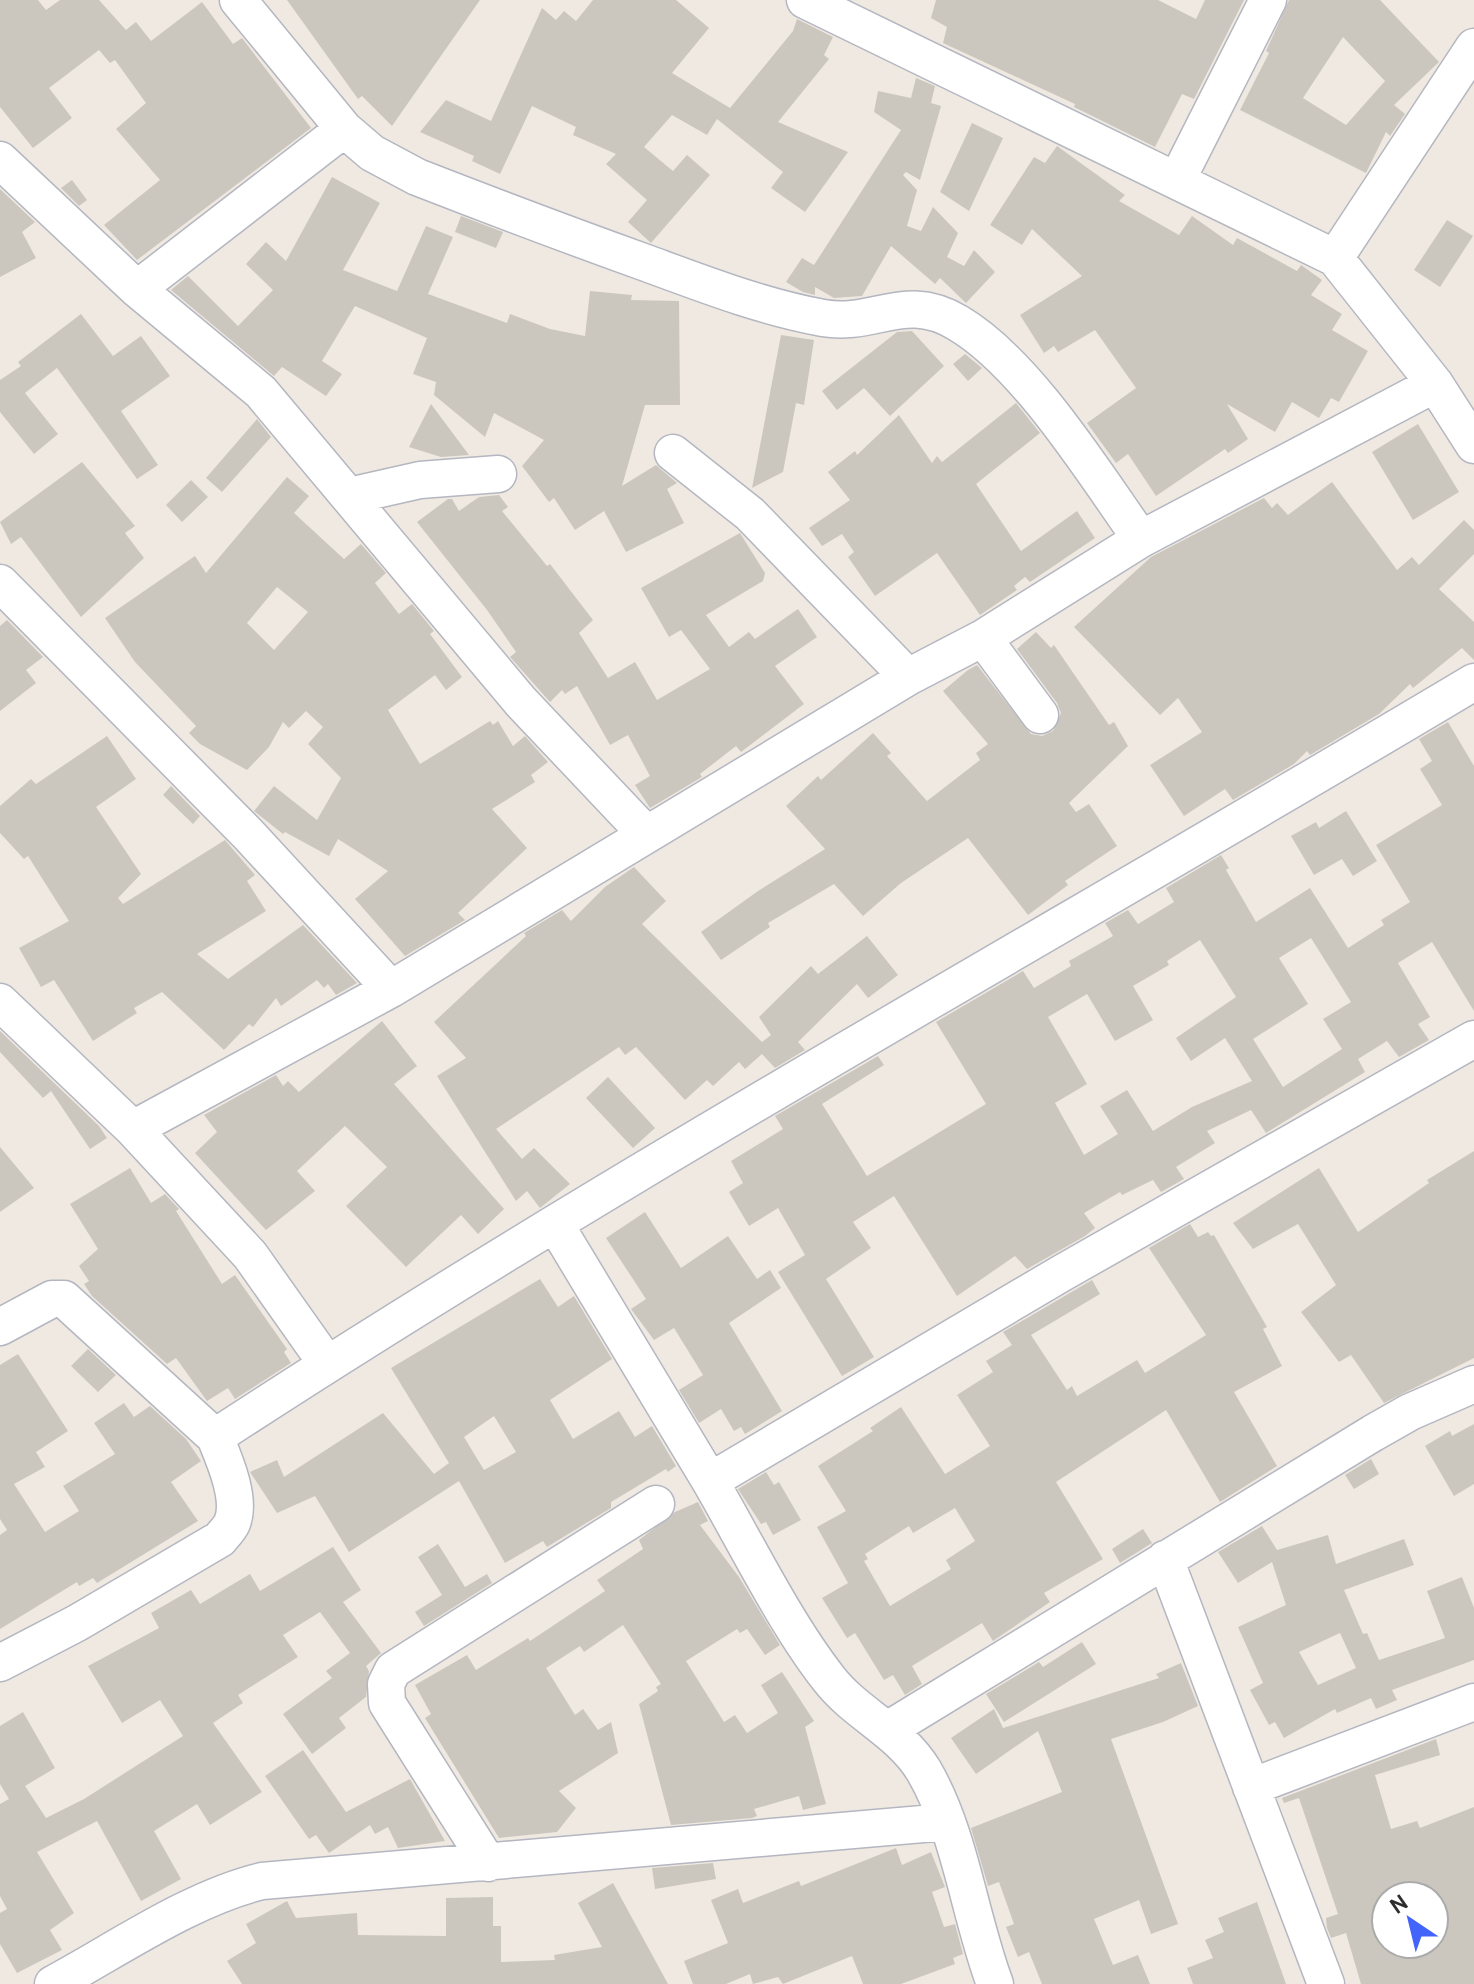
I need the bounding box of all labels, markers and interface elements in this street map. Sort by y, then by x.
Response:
north arrow [1370,1880,1450,1960]
text: N [1385,1889,1413,1920]

